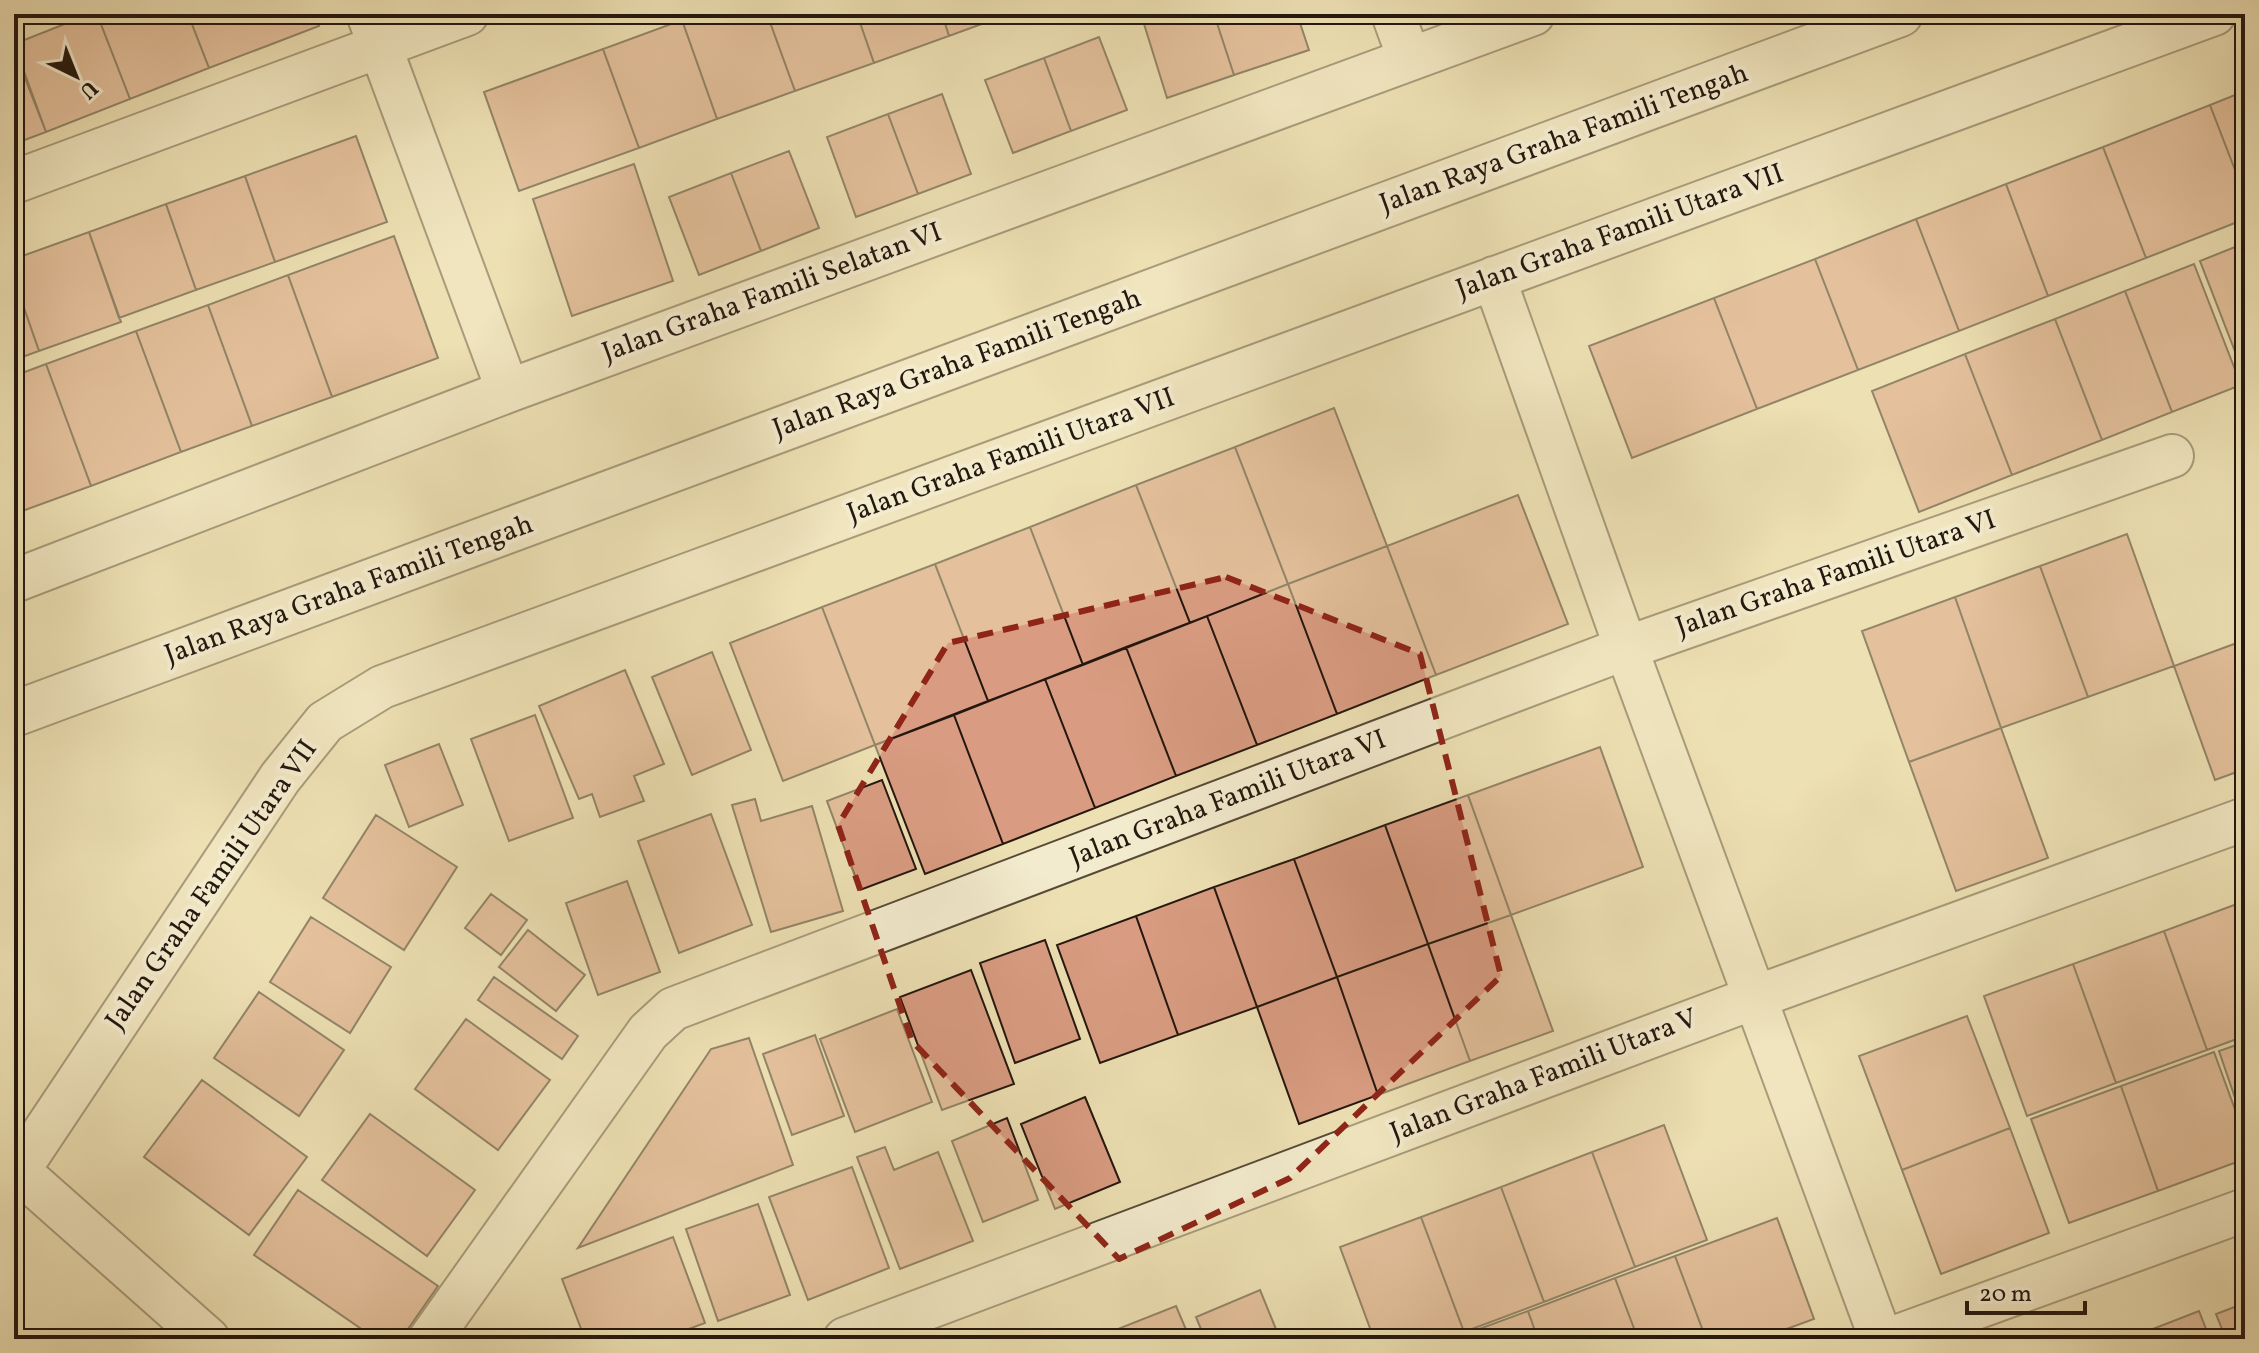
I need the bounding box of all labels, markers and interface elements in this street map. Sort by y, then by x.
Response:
north arrow [36,36,116,116]
street label: Jalan Raya Graha Famili Tengah [1374,54,1754,224]
text: U [72,72,104,105]
street label: Jalan Graha Famili Utara VII [1451,154,1789,310]
street label: Jalan Graha Famili Selatan VI [597,213,947,373]
street label: Jalan Raya Graha Famili Tengah [767,279,1147,449]
street label: Jalan Graha Famili Utara VII [842,378,1180,534]
street label: Jalan Graha Famili Utara VI [1671,501,2001,647]
street label: Jalan Raya Graha Famili Tengah [159,505,539,675]
street label: Jalan Graha Famili Utara VI [1064,721,1392,877]
street label: Jalan Graha Famili Utara VII [97,732,327,1038]
street label: Jalan Graha Famili Utara V [1385,999,1703,1153]
scale bar [1967,1265,2085,1315]
text: 20 m [1979,1278,2032,1312]

